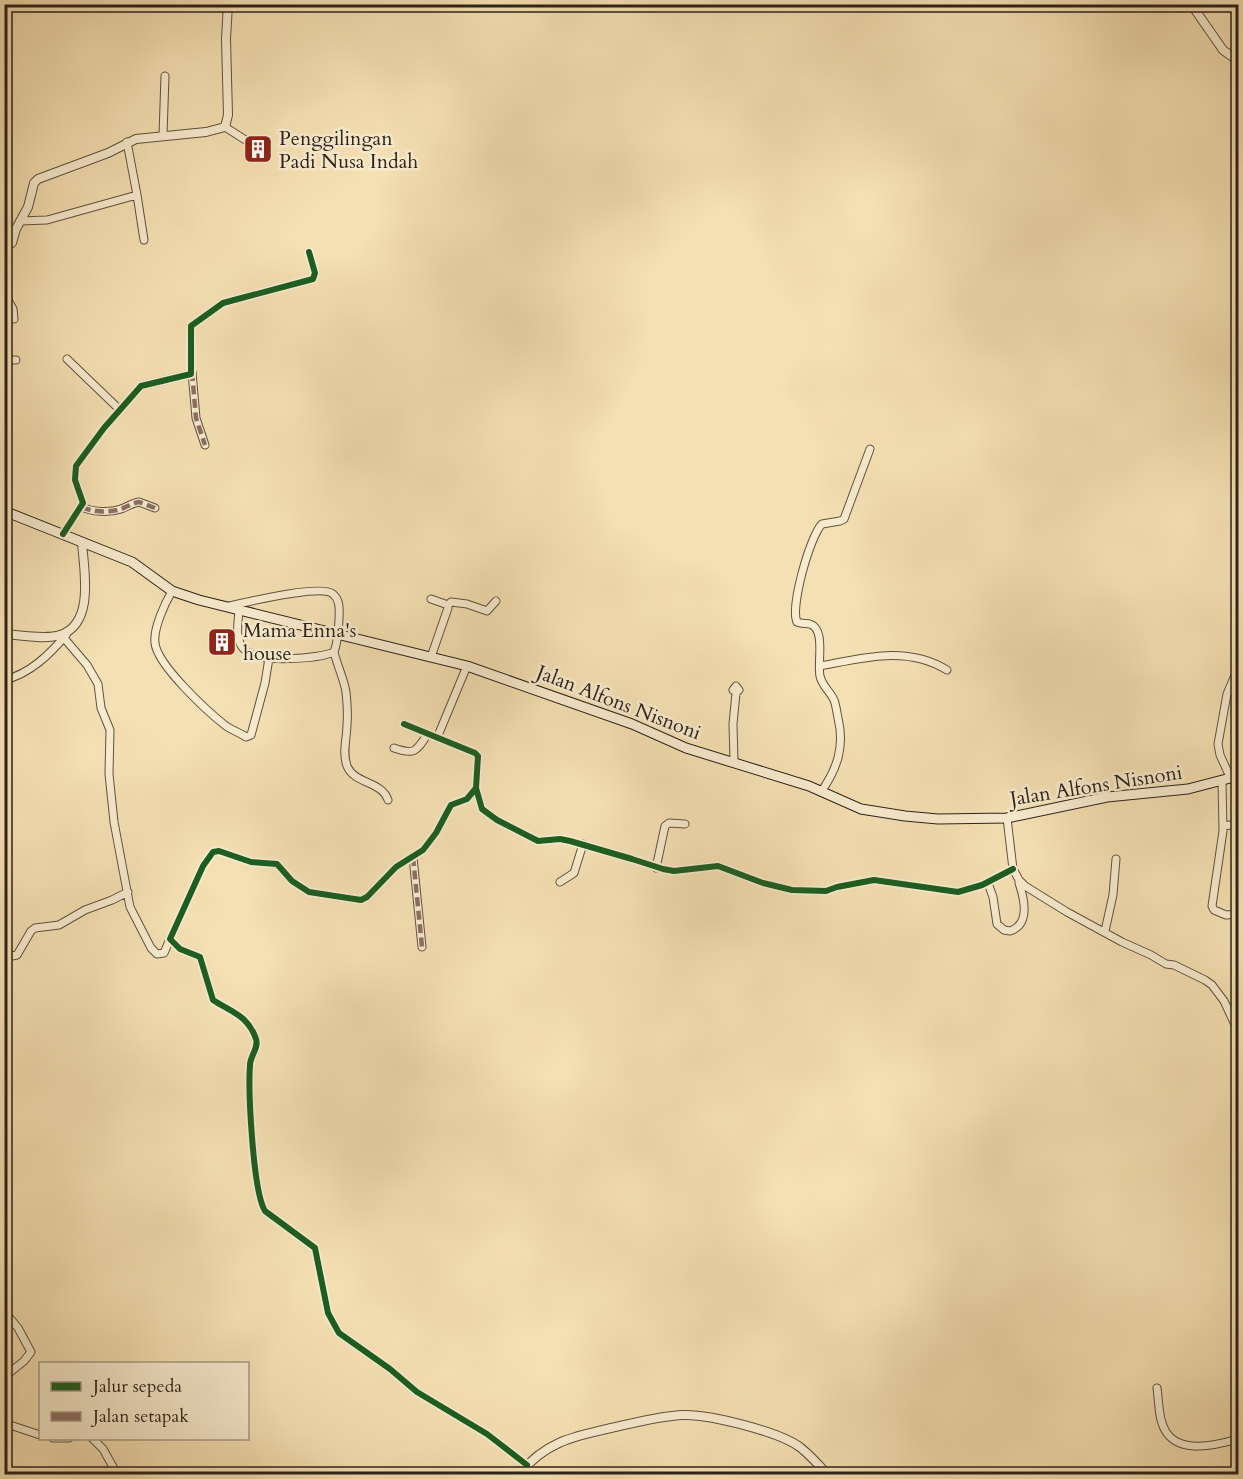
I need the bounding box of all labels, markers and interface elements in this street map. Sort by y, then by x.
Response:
place label: Penggilingan Padi Nusa Indah [279,125,418,175]
building icon: Penggilingan Padi Nusa Indah [242,133,274,165]
place label: Mama Enna's house [243,617,356,667]
building icon: Mama Enna's house [206,626,238,658]
street label: Jalan Alfons Nisnoni [530,658,705,746]
street label: Jalan Alfons Nisnoni [1005,758,1185,813]
legend [39,1362,249,1440]
text: Jalur sepeda [90,1374,182,1399]
text: Jalan setapak [90,1404,189,1429]

